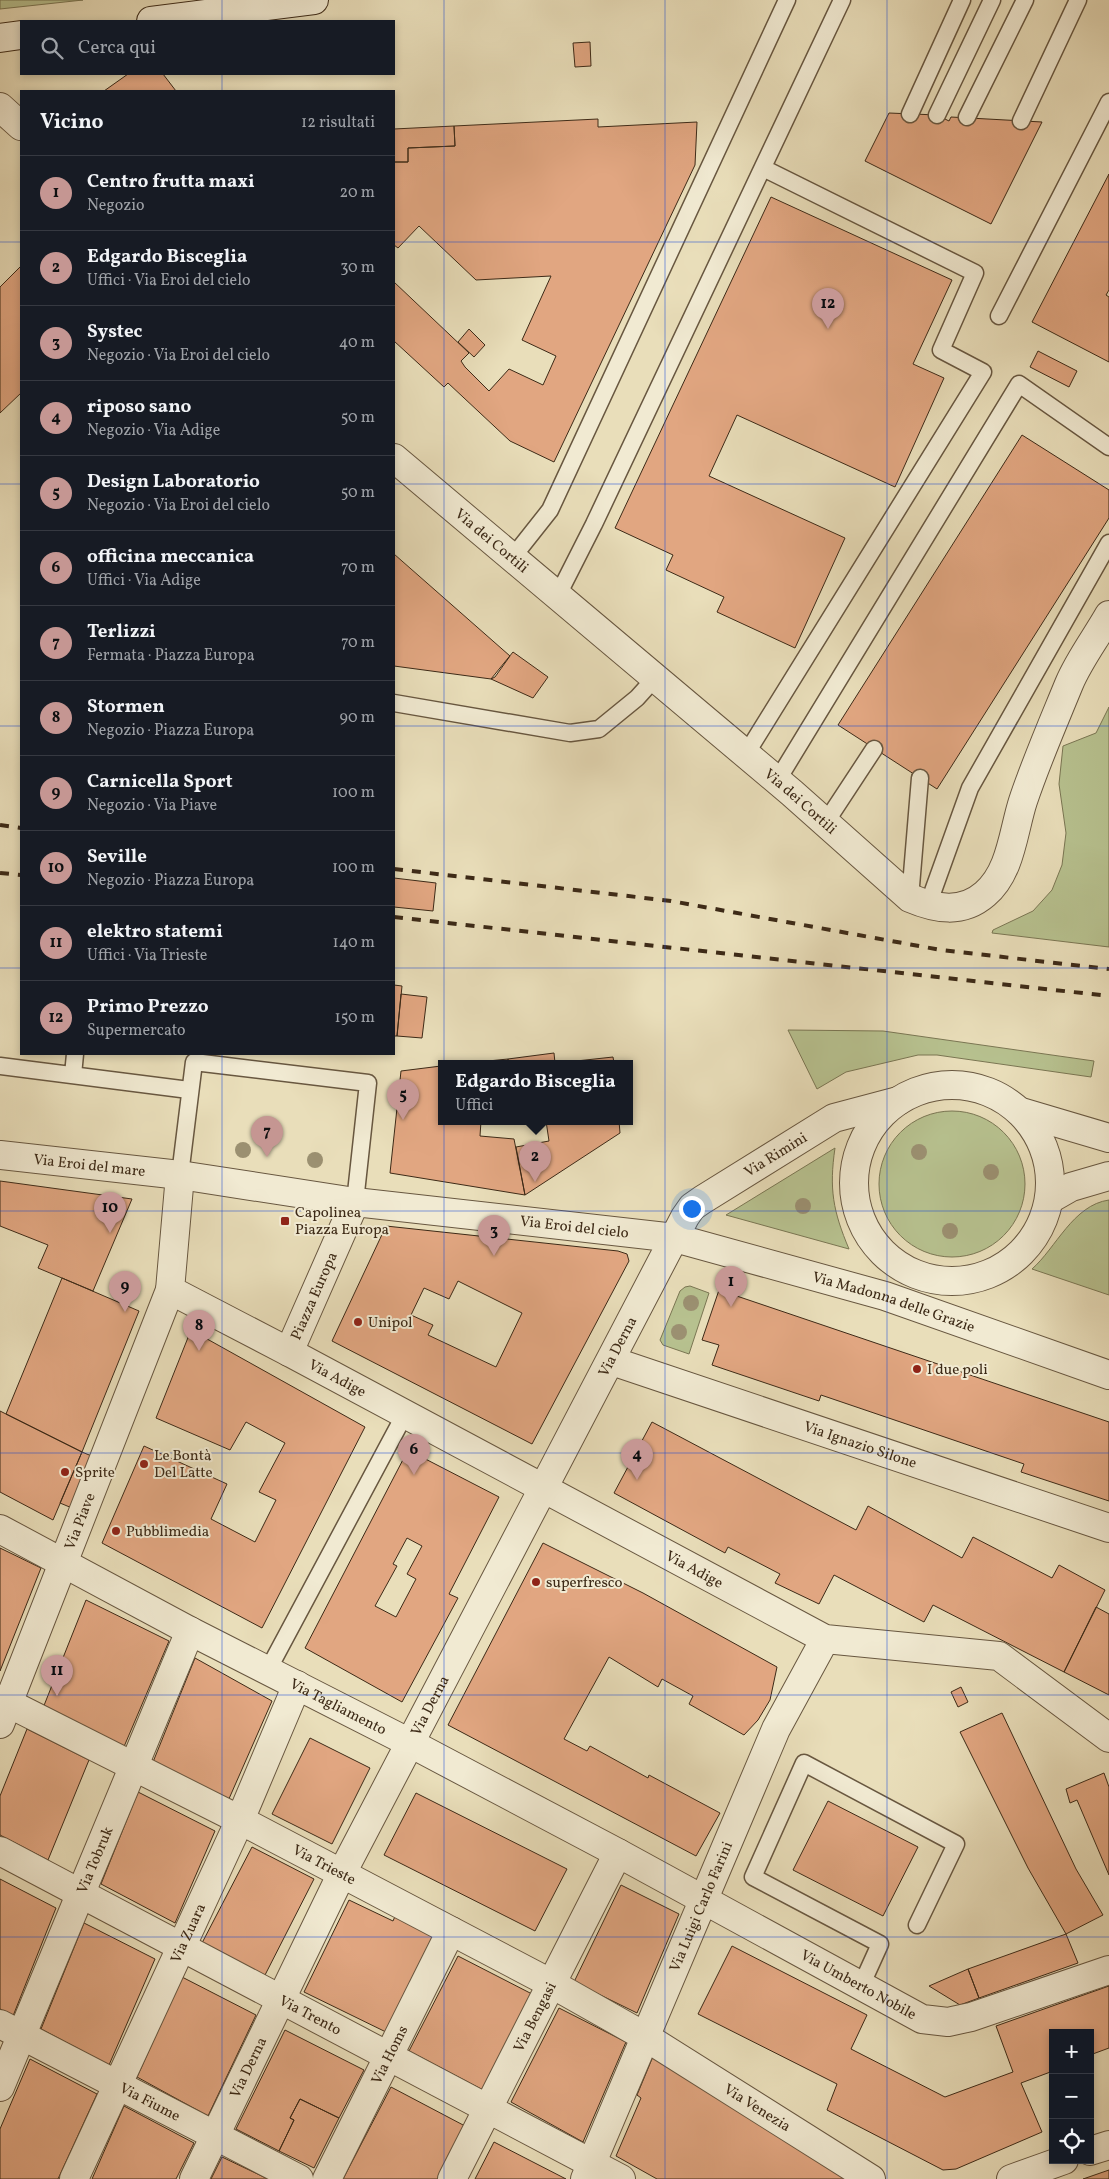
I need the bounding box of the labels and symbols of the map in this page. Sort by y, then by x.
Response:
pin: 12 [812,288,844,329]
street label: Via dei Cortili [450,504,532,579]
street label: Via dei Cortili [759,765,841,840]
pin: 5 [387,1079,419,1120]
pin: 7 [251,1116,283,1157]
street label: Via Rimini [741,1128,812,1183]
pin: 2 [519,1141,551,1182]
street label: Via Eroi del mare [32,1150,146,1183]
pin: 10 [94,1192,126,1233]
your location [679,1196,705,1222]
place label: Capolinea Piazza Europa [295,1203,389,1241]
street label: Via Eroi del cielo [519,1212,630,1245]
marker: Capolinea Piazza Europa [279,1215,291,1227]
pin: 3 [478,1215,510,1256]
street label: Piazza Europa [287,1249,344,1344]
pin: 1 [715,1266,747,1307]
street label: Via Madonna delle Grazie [810,1267,977,1339]
pin: 9 [109,1271,141,1312]
pin: 8 [183,1310,215,1351]
place label: Unipol [368,1313,413,1334]
street label: Via Derna [594,1313,643,1381]
marker: Unipol [352,1316,364,1328]
street label: Via Adige [304,1355,369,1403]
place label: I due poli [927,1360,988,1381]
marker: I due poli [911,1363,923,1375]
street label: Via Ignazio Silone [800,1417,919,1475]
pin: 6 [398,1434,430,1475]
pin: 4 [621,1439,653,1480]
place label: Le Bontà Del Latte [154,1446,213,1484]
marker: Le Bontà Del Latte [138,1458,150,1470]
place label: Sprite [75,1463,115,1484]
marker: Sprite [59,1466,71,1478]
street label: Via Piave [60,1490,102,1553]
place label: Pubblimedia [126,1522,209,1543]
marker: Pubblimedia [110,1525,122,1537]
street label: Via Adige [661,1546,726,1594]
place label: superfresco [546,1573,623,1594]
marker: superfresco [530,1576,542,1588]
pin: 11 [41,1655,73,1696]
street label: Via Derna [406,1672,455,1740]
street label: Via Tagliamento [286,1674,390,1741]
street label: Via Tobruk [73,1824,119,1897]
street label: Via Luigi Carlo Farini [665,1839,739,1976]
street label: Via Trieste [288,1840,359,1891]
street label: Via Zuara [166,1900,212,1967]
street label: Via Umberto Nobile [796,1946,920,2026]
street label: Via Bengasi [509,1979,563,2056]
street label: Via Trento [275,1991,345,2041]
street label: Via Homs [367,2022,414,2088]
street label: Via Derna [226,2034,273,2102]
street label: Via Fiume [115,2079,183,2128]
street label: Via Venezia [719,2080,794,2138]

